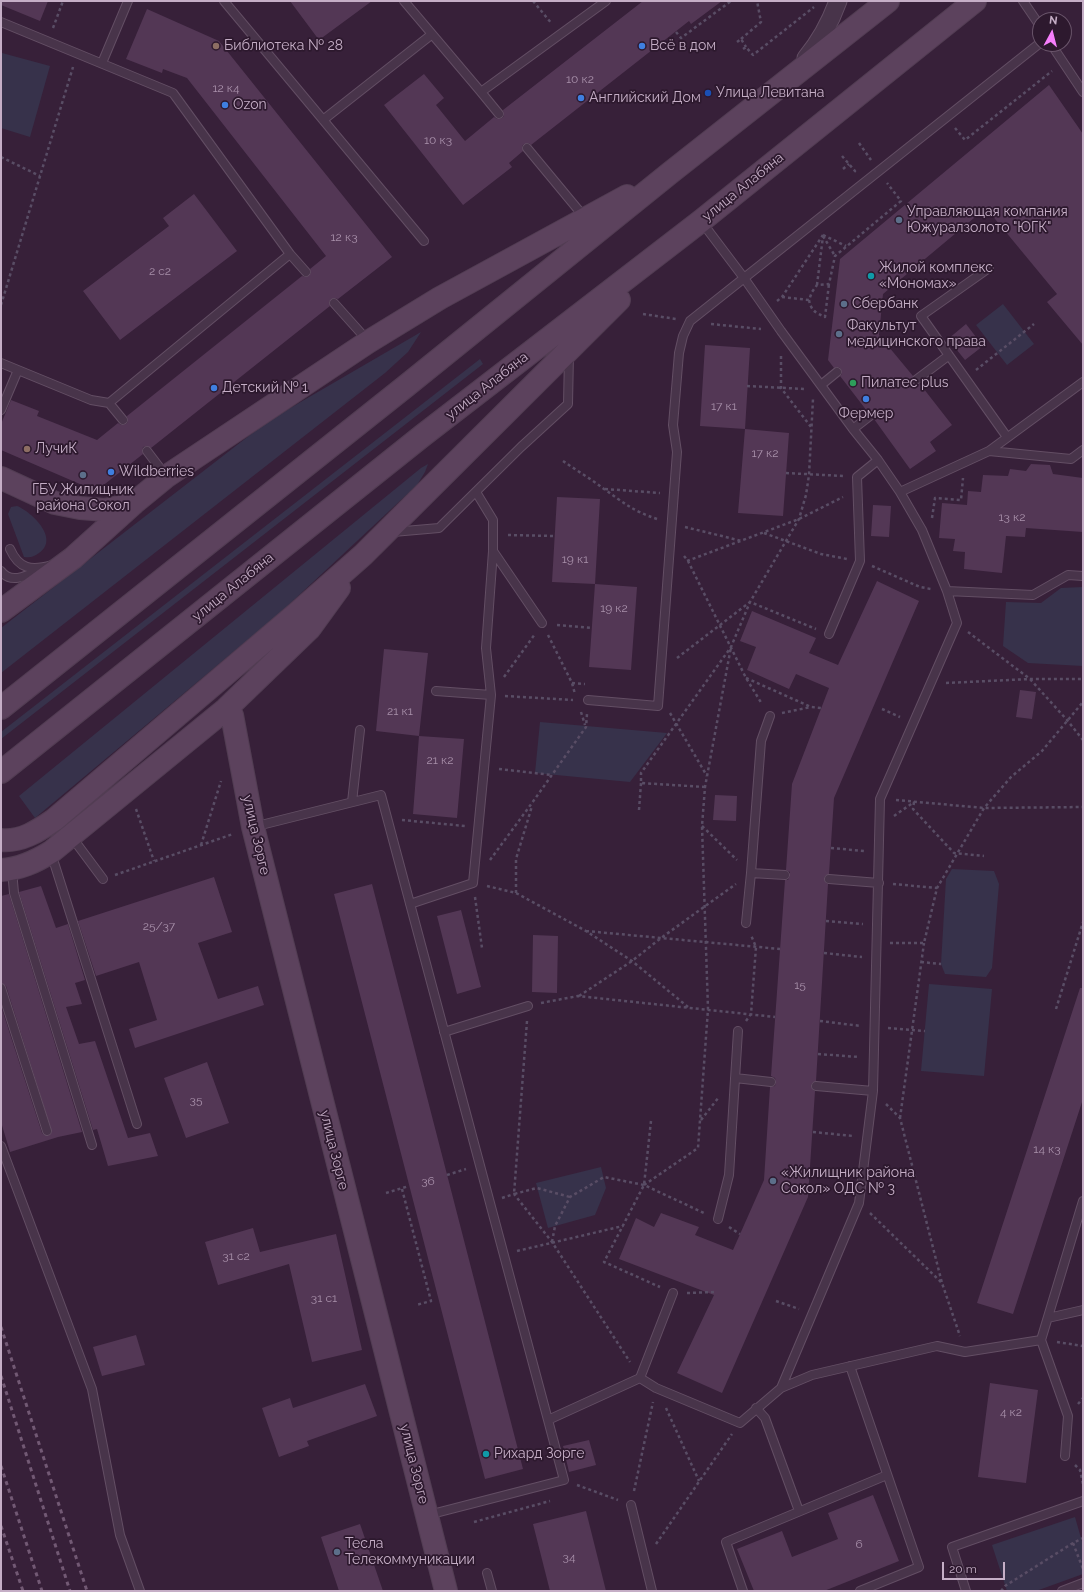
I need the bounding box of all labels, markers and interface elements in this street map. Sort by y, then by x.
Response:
north arrow [1032,12,1072,52]
text: N [1048,14,1058,28]
place label: Библиотека № 28 [224,38,343,54]
place label: Всё в дом [650,38,716,54]
marker: Библиотека № 28 [211,41,221,51]
marker: Всё в дом [637,41,647,51]
house number: 10 к2 [566,72,594,86]
house number: 12 к4 [212,81,240,95]
place label: Улица Левитана [716,85,824,101]
marker: Улица Левитана [703,88,713,98]
place label: Английский Дом [589,90,701,106]
marker: Английский Дом [576,93,586,103]
place label: Ozon [233,97,267,113]
marker: Ozon [220,100,230,110]
house number: 10 к3 [424,133,452,147]
street label: улица Алабяна [699,149,787,225]
place label: Управляющая компания Южуралзолото "ЮГК" [907,204,1068,236]
marker: Управляющая компания Южуралзолото "ЮГК" [894,215,904,225]
house number: 12 к3 [330,230,358,244]
place label: Жилой комплекс «Мономах» [879,260,993,292]
house number: 2 с2 [149,264,171,278]
marker: Жилой комплекс «Мономах» [866,271,876,281]
place label: Сбербанк [852,296,919,312]
marker: Сбербанк [839,299,849,309]
place label: Факультут медицинского права [847,318,986,350]
marker: Факультут медицинского права [834,329,844,339]
street label: улица Алабяна [443,349,531,423]
place label: Пилатес plus [861,375,948,391]
marker: Пилатес plus [848,378,858,388]
place label: Детский № 1 [222,380,308,396]
marker: Детский № 1 [209,383,219,393]
marker: Фермер [861,394,871,404]
house number: 17 к1 [711,399,737,413]
place label: Фермер [839,406,893,422]
place label: ЛучиК [35,441,77,457]
marker: ЛучиК [22,444,32,454]
house number: 17 к2 [751,446,779,460]
place label: Wildberries [119,464,194,480]
marker: Wildberries [106,467,116,477]
marker: ГБУ Жилищник района Сокол [78,470,88,480]
place label: ГБУ Жилищник района Сокол [32,482,134,514]
house number: 13 к2 [998,510,1026,524]
street label: улица Алабяна [189,549,277,625]
house number: 19 к1 [562,552,588,566]
house number: 19 к2 [600,601,628,615]
house number: 21 к1 [387,704,413,718]
house number: 21 к2 [427,753,453,767]
street label: улица Зорге [239,793,273,877]
house number: 25/37 [143,919,175,933]
house number: 15 [794,978,806,992]
house number: 35 [190,1093,202,1107]
street label: улица Зорге [316,1108,352,1192]
house number: 14 к3 [1033,1142,1061,1156]
place label: «Жилищник района Сокол» ОДС № 3 [781,1165,915,1198]
house number: 36 [421,1174,435,1188]
marker: «Жилищник района Сокол» ОДС № 3 [768,1176,778,1186]
house number: 31 с2 [222,1249,250,1263]
house number: 31 с1 [311,1291,337,1305]
house number: 4 к2 [1000,1405,1022,1419]
street label: улица Зорге [396,1422,432,1506]
place label: Рихард Зорге [494,1446,584,1462]
marker: Рихард Зорге [481,1449,491,1459]
place label: Тесла Телекоммуникации [345,1536,475,1568]
house number: 6 [855,1537,863,1551]
marker: Тесла Телекоммуникации [332,1547,342,1557]
house number: 34 [563,1550,575,1564]
scale bar [944,1554,1007,1580]
text: 20 m [949,1562,977,1576]

